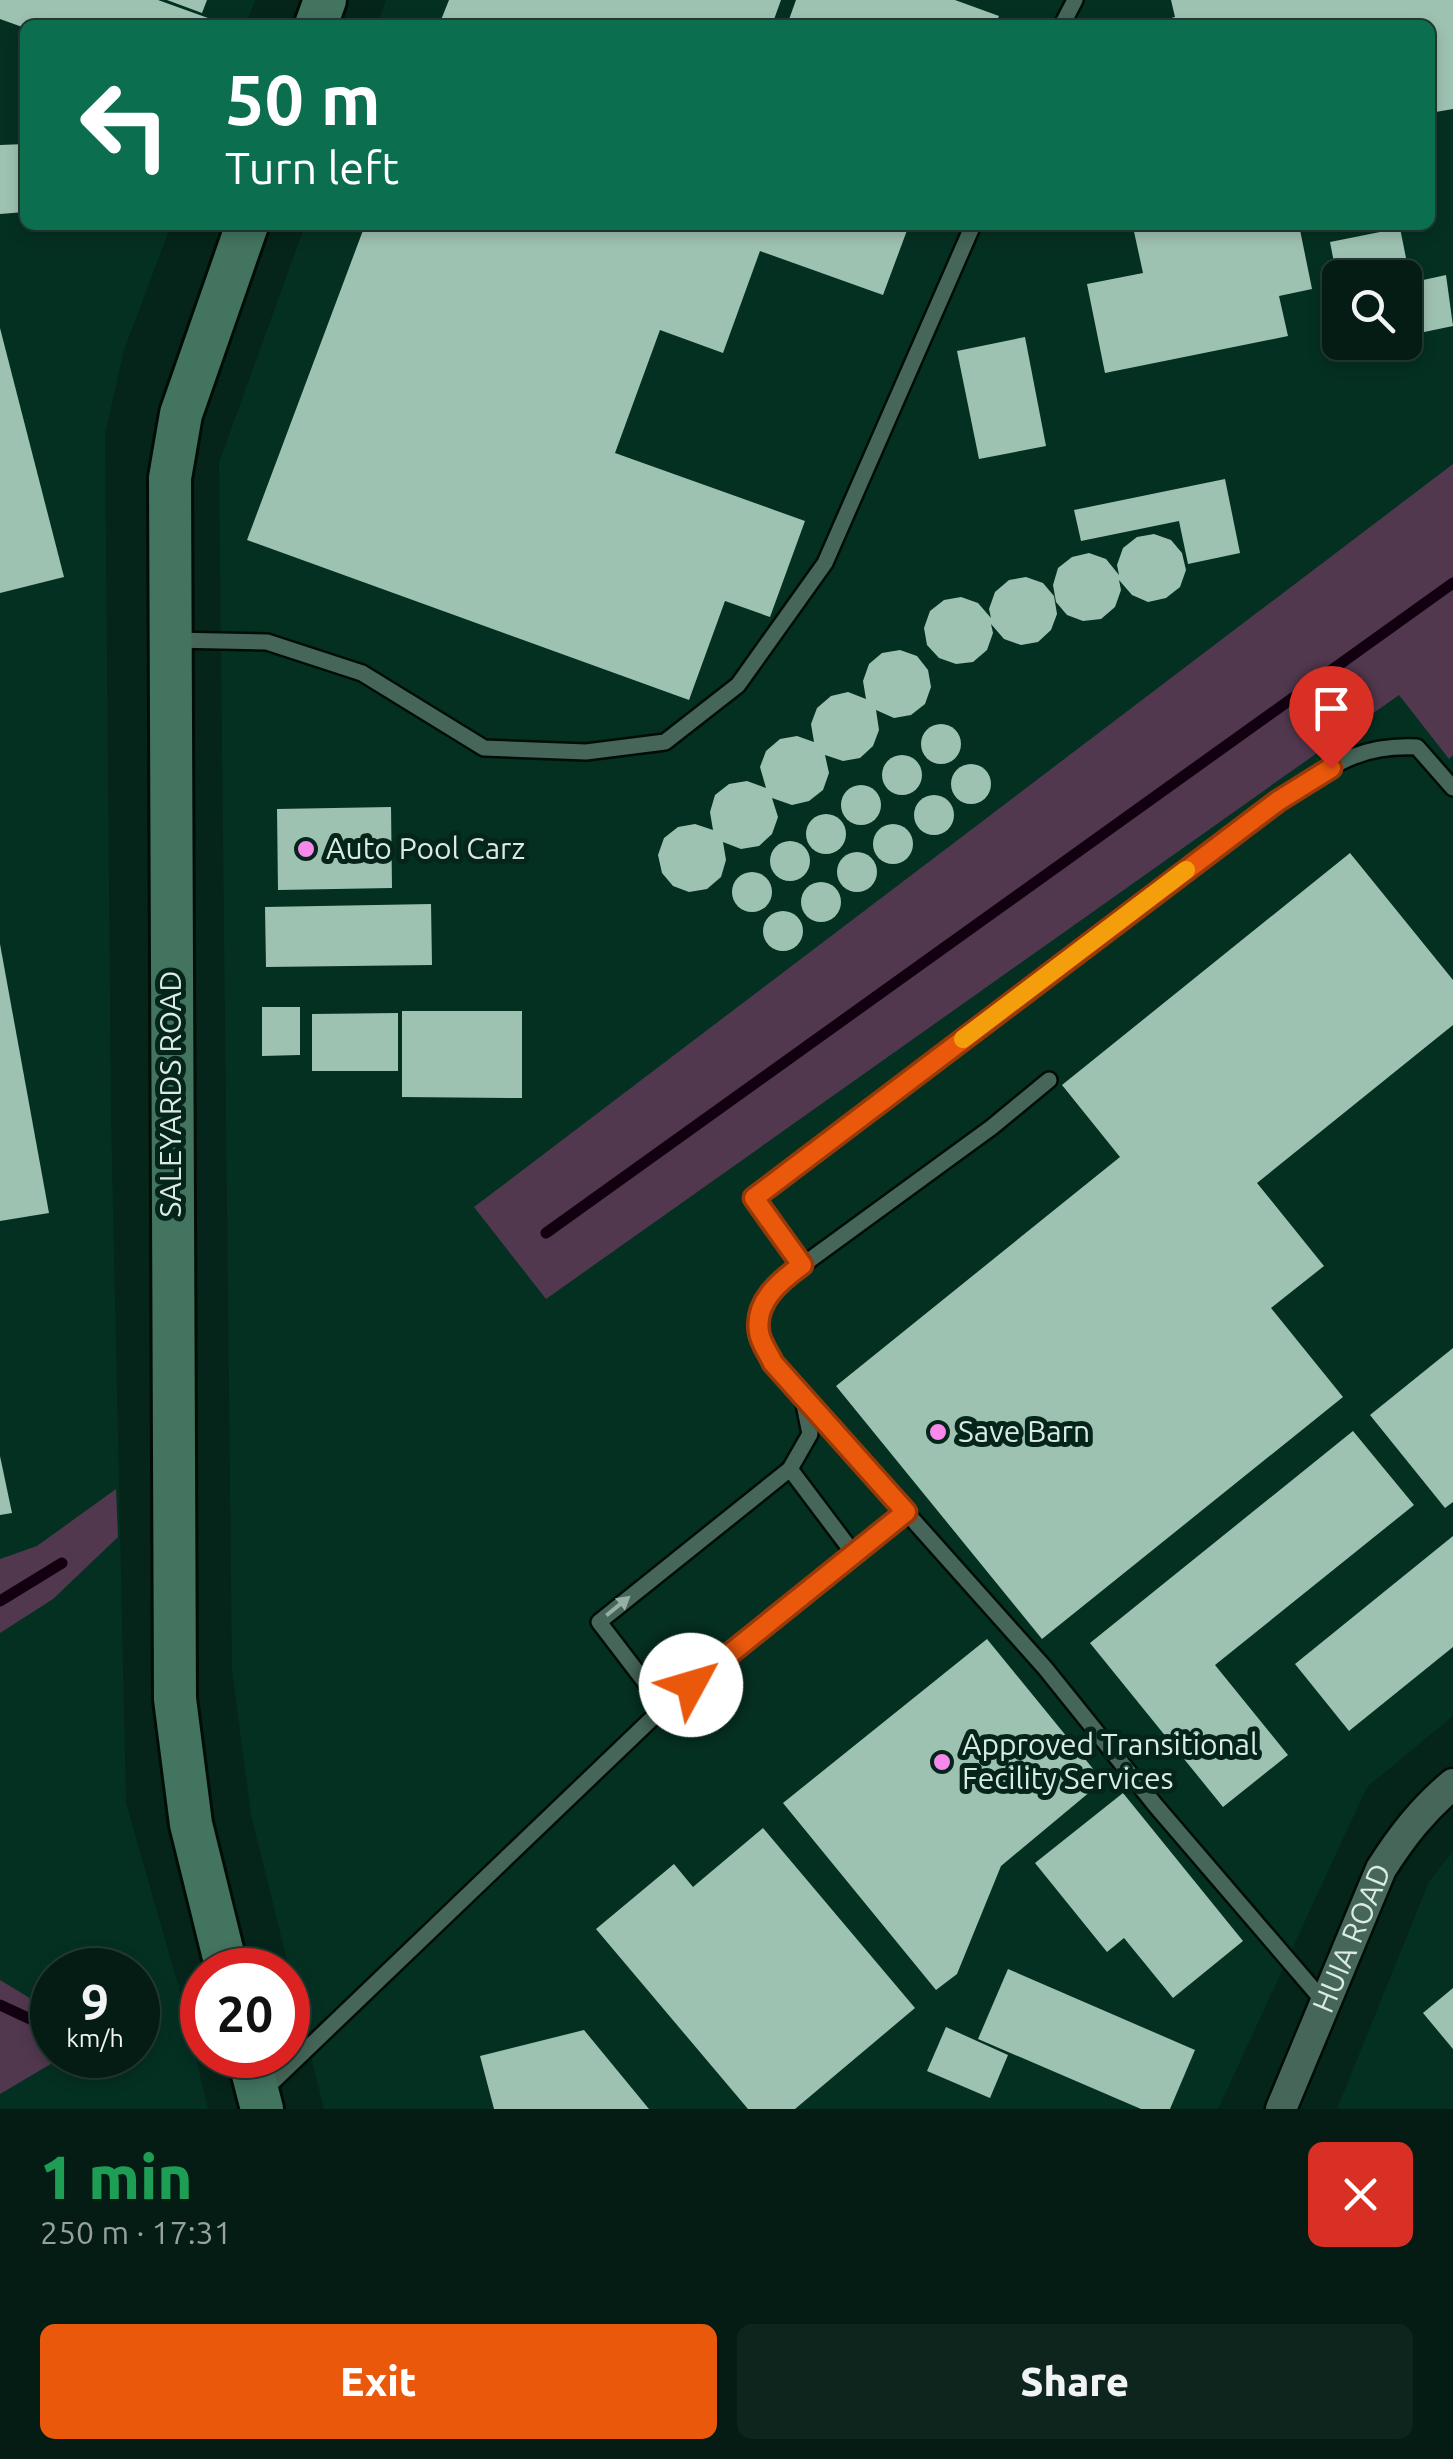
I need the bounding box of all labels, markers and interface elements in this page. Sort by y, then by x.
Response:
icon: left [60,60,190,190]
text: 50 m [225,60,381,138]
text: Turn left [225,142,399,193]
map controls [1322,260,1422,360]
button: search [1322,260,1422,360]
pin [1289,666,1374,769]
icon: arrive [1304,681,1359,736]
place label: Auto Pool Carz [326,831,525,865]
marker: Auto Pool Carz [295,838,317,860]
street label: SALEYARDS ROAD [153,971,187,1217]
place label: Save Barn [958,1414,1090,1448]
marker: Save Barn [927,1421,949,1443]
one-way arrow [606,1596,631,1617]
position arrow [639,1633,743,1737]
place label: Approved Transitional Fecility Services [962,1727,1258,1795]
marker: Approved Transitional Fecility Services [931,1751,953,1773]
street label: HUIA ROAD [1305,1858,1397,2017]
speed limit sign: 20 [180,1948,310,2078]
text: 9 [81,1973,109,2029]
text: km/h [66,2024,124,2052]
button: close [1308,2142,1413,2247]
text: 1 min [40,2143,193,2210]
text: 250 m · 17:31 [40,2214,232,2250]
button: Exit [40,2324,717,2439]
button: Share [737,2324,1413,2439]

